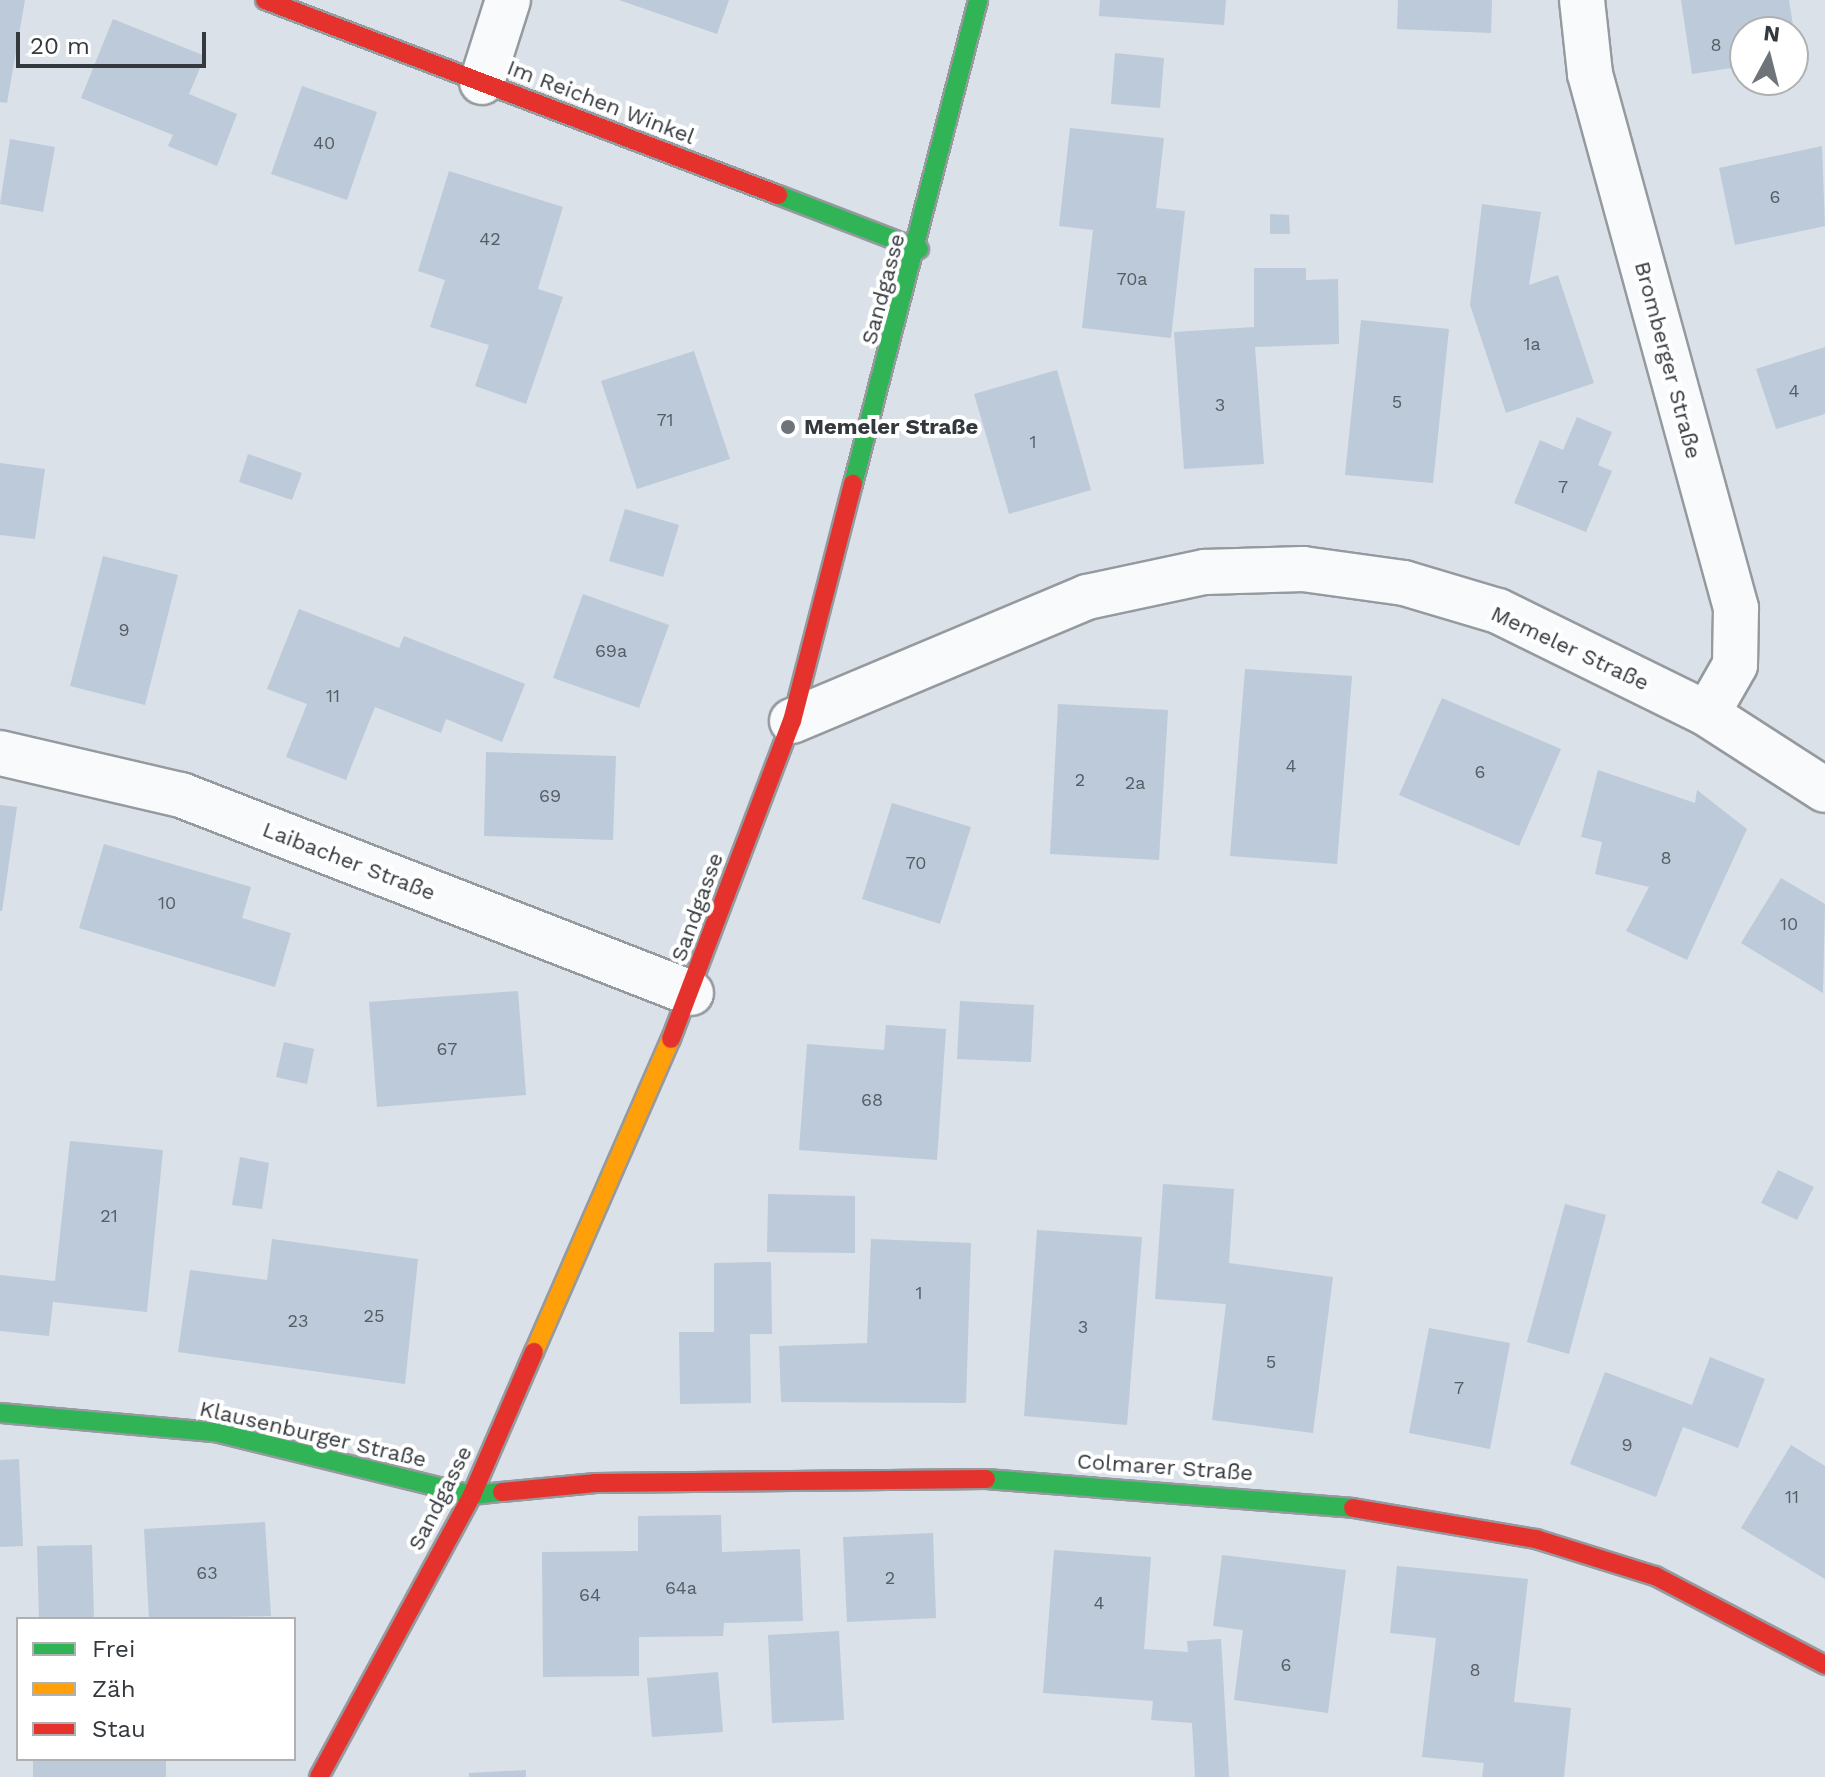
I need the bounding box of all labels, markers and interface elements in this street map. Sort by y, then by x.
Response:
scale bar [20,16,210,66]
north arrow [1729,16,1809,96]
text: N [1762,20,1781,47]
text: 20 m [30,32,90,60]
house number: 8 [1710,34,1722,56]
street label: Im Reichen Winkel [503,54,699,150]
house number: 40 [313,132,335,154]
house number: 6 [1770,186,1780,208]
house number: 42 [479,228,501,250]
street label: Sandgasse [856,231,910,347]
street label: Bromberger Straße [1629,258,1707,462]
house number: 70a [1116,268,1148,290]
house number: 1a [1523,333,1541,355]
house number: 4 [1789,380,1799,402]
house number: 5 [1392,391,1402,413]
house number: 3 [1215,394,1225,416]
house number: 71 [656,409,674,431]
place label: Memeler Straße [804,414,979,440]
marker: Memeler Straße [779,418,797,436]
house number: 1 [1029,431,1037,453]
house number: 7 [1558,476,1568,498]
street label: Memeler Straße [1487,600,1653,696]
house number: 9 [118,619,130,641]
house number: 69a [595,640,627,662]
house number: 11 [326,685,340,707]
house number: 4 [1286,755,1296,777]
house number: 6 [1475,761,1485,783]
house number: 2 [1075,769,1085,791]
house number: 2a [1125,772,1145,794]
house number: 69 [539,785,561,807]
street label: Laibacher Straße [259,816,439,906]
house number: 8 [1660,847,1672,869]
street label: Sandgasse [665,849,729,965]
house number: 70 [906,852,926,874]
house number: 10 [158,892,176,914]
house number: 10 [1780,913,1798,935]
house number: 67 [437,1038,457,1060]
house number: 68 [861,1089,883,1111]
house number: 21 [100,1205,118,1227]
house number: 1 [915,1282,923,1304]
house number: 25 [364,1305,384,1327]
house number: 23 [288,1310,308,1332]
house number: 3 [1078,1316,1088,1338]
house number: 5 [1266,1351,1276,1373]
house number: 7 [1454,1377,1464,1399]
street label: Klausenburger Straße [197,1395,429,1473]
house number: 9 [1621,1434,1633,1456]
street label: Sandgasse [402,1441,478,1555]
street label: Colmarer Straße [1076,1448,1254,1486]
house number: 11 [1785,1486,1799,1508]
house number: 63 [196,1562,218,1584]
house number: 2 [885,1567,895,1589]
house number: 64a [665,1577,697,1599]
house number: 64 [579,1584,601,1606]
house number: 4 [1094,1592,1104,1614]
legend [16,1617,296,1761]
text: Frei [92,1635,135,1663]
house number: 6 [1281,1654,1291,1676]
house number: 8 [1469,1659,1481,1681]
text: Zäh [92,1675,136,1703]
text: Stau [92,1715,146,1743]

